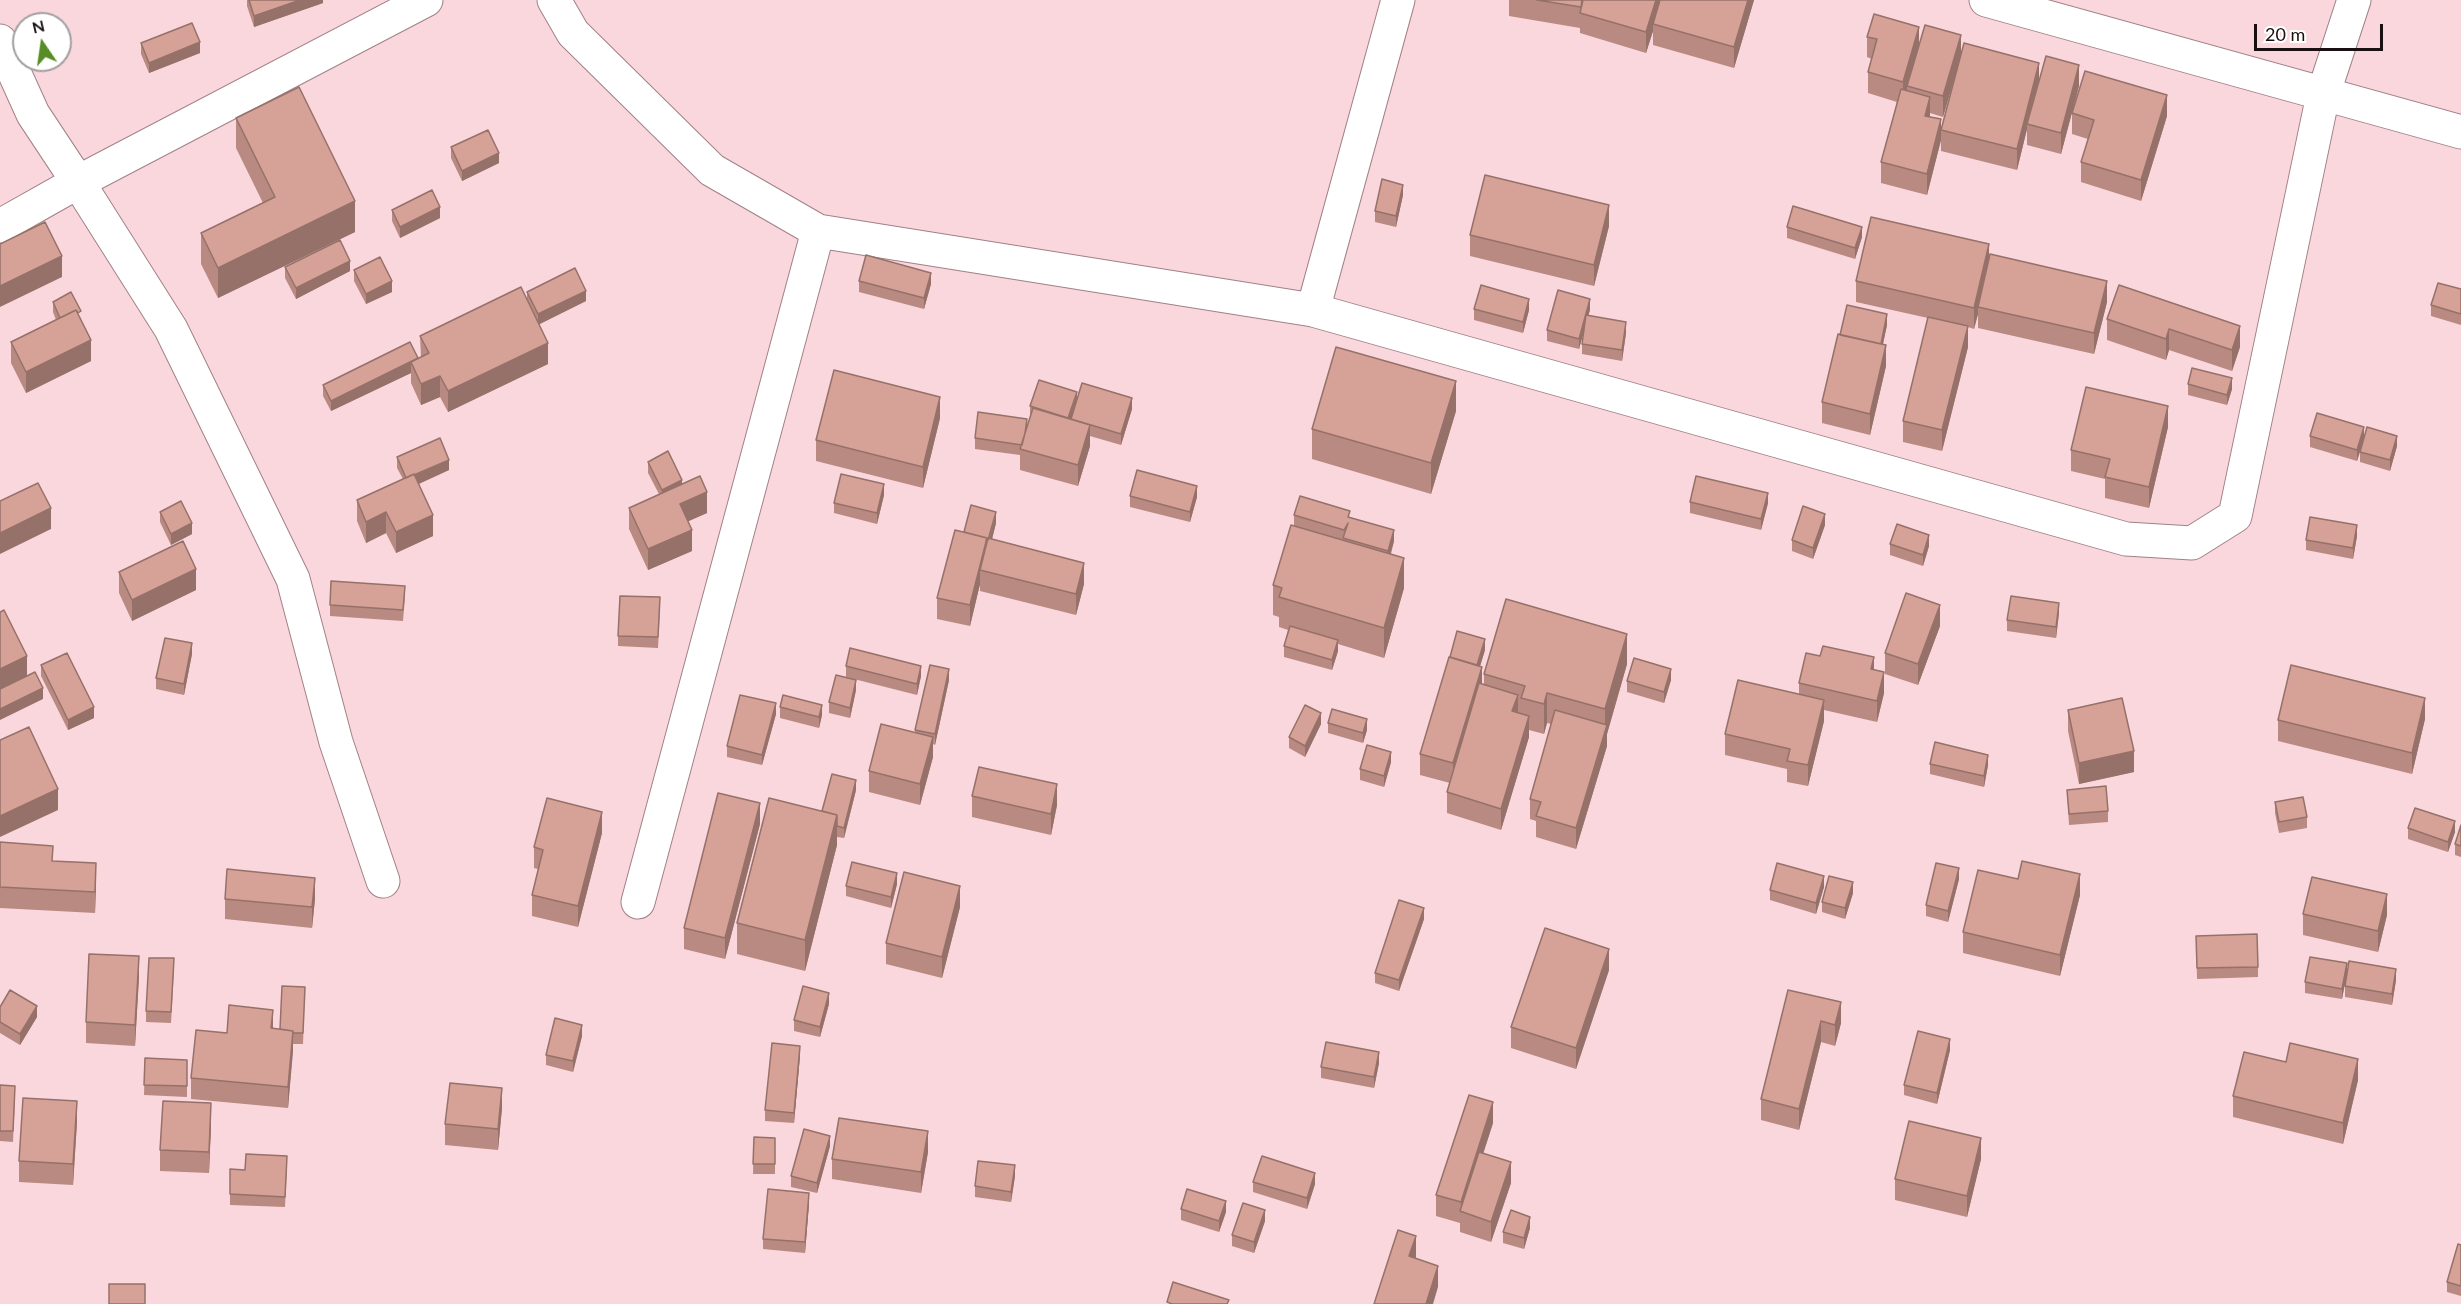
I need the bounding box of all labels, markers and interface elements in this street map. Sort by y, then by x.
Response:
north arrow [12,12,72,72]
scale bar [2257,12,2386,50]
text: N [30,15,46,37]
text: 20 m [2265,23,2305,45]

